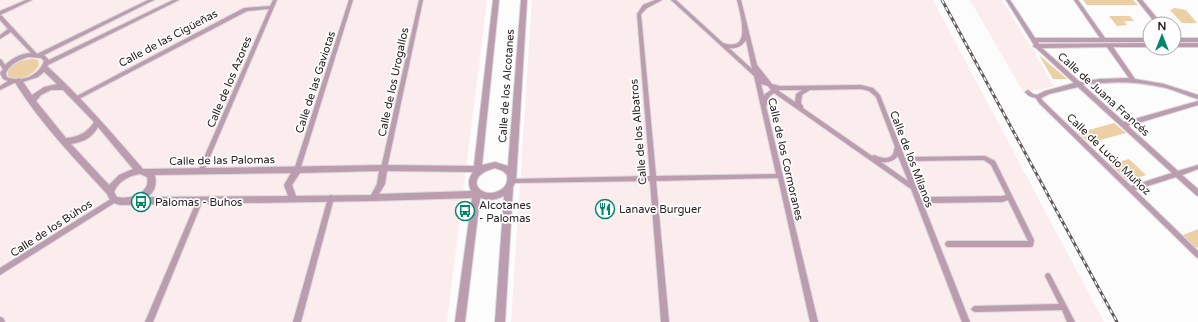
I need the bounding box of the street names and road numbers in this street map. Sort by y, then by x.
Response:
street label: Calle de las Cigüeñas [117,7,220,70]
street label: Calle de los Urogallos [376,26,411,138]
street label: Calle de las Gaviotas [293,29,338,135]
street label: Calle de los Alcotanes [496,29,517,143]
street label: Calle de los Azores [204,35,255,130]
street label: Calle de Juana Francés [1055,50,1152,139]
street label: Calle de los Albatros [627,79,650,185]
street label: Calle de los Cormoranes [765,96,806,222]
street label: Calle de los Milanos [887,109,936,210]
street label: Calle de Lucio Muñoz [1064,111,1154,198]
street label: Calle de las Palomas [169,153,275,168]
street label: Calle de los Búhos [8,197,95,260]

